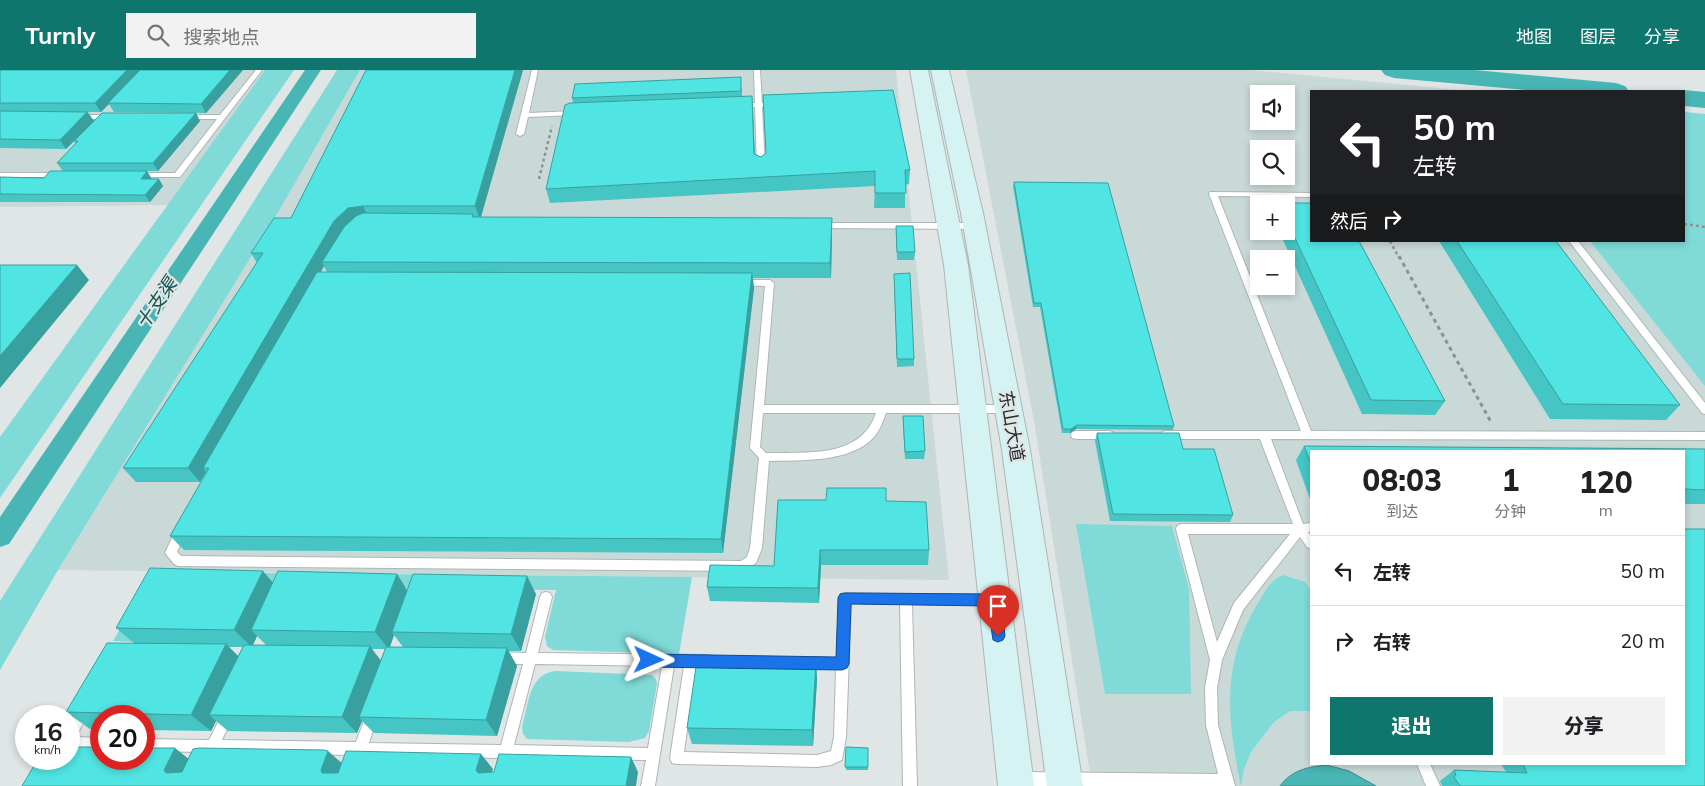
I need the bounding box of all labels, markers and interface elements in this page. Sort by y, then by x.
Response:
search box [126,13,476,58]
text: Turnly [25,20,96,50]
icon: search [144,21,172,49]
text: 搜索地点 [184,25,260,49]
text: 地图 [1516,25,1552,48]
text: 图层 [1580,25,1616,48]
text: 分享 [1644,25,1680,48]
map controls [1250,85,1295,295]
button: sound [1250,85,1295,130]
text: 50 m [1413,105,1496,149]
icon: left [1330,110,1395,175]
button: search [1250,140,1295,185]
text: 左转 [1413,152,1457,180]
button: + [1250,195,1295,240]
icon: right [1378,205,1406,233]
text: 然后 [1330,209,1368,233]
button: − [1250,250,1295,295]
water label: 十支渠 [130,270,184,333]
street label: 东山大道 [994,389,1030,463]
text: 08:03 [1362,461,1442,499]
text: 1 [1501,461,1519,499]
text: 120 [1579,463,1633,501]
text: m [1599,500,1613,520]
text: 到达 [1386,501,1418,521]
text: 分钟 [1494,501,1526,521]
icon: left [1330,557,1358,585]
text: 50 m [1621,559,1665,583]
text: 左转 [1373,560,1411,584]
pin [977,585,1019,636]
icon: arrive [984,592,1012,620]
icon: right [1330,627,1358,655]
text: 20 m [1621,629,1665,653]
text: 右转 [1373,630,1411,654]
position arrow [622,633,674,685]
button: 退出 [1330,697,1493,755]
button: 分享 [1503,697,1665,755]
speed limit sign: 20 [90,705,155,770]
text: 16 [32,716,63,747]
text: km/h [34,742,61,757]

